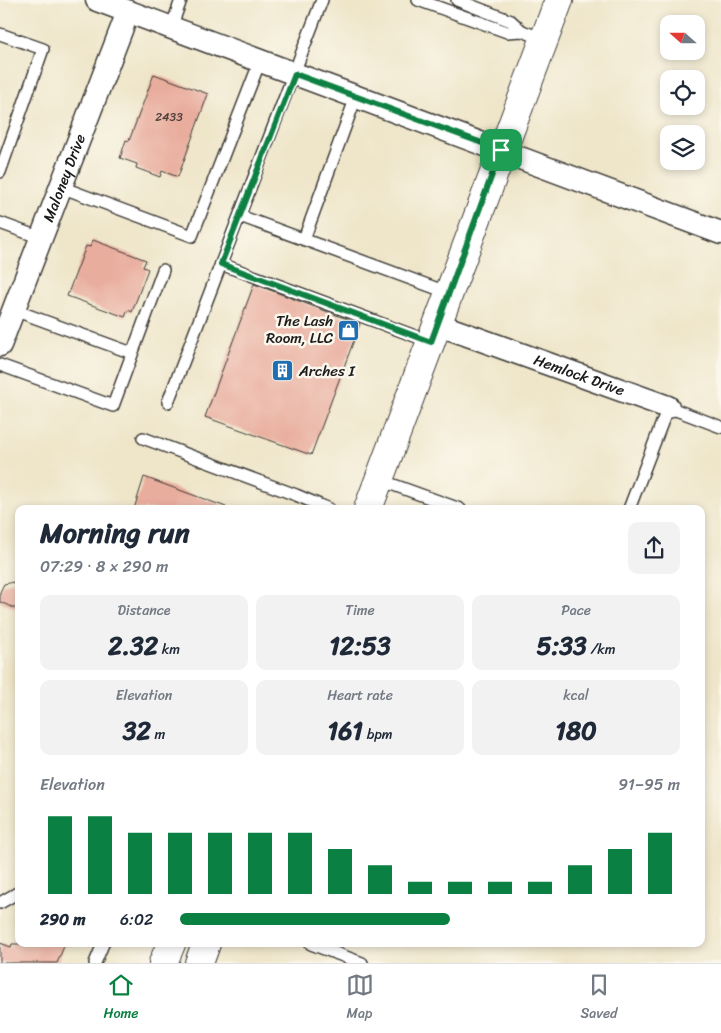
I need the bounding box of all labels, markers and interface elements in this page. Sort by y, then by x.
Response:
north arrow [660,15,705,60]
map controls [660,15,705,170]
button: locate [660,70,705,115]
house number: 2433 [155,106,183,128]
button: layers [660,125,705,170]
pin [480,129,522,171]
street label: Maloney Drive [35,130,93,226]
icon: arrive [487,136,515,164]
place label: The Lash Room, LLC [266,308,334,351]
shop icon: The Lash Room, LLC [337,318,361,342]
street label: Hemlock Drive [530,347,629,403]
place label: Arches I [298,358,356,384]
building icon: Arches I [271,359,295,383]
text: Morning run [40,508,190,557]
button: share [628,522,680,574]
text: 07:29 · 8 × 290 m [40,552,168,581]
text: Distance [117,598,171,623]
text: Time [345,598,375,623]
text: Pace [561,598,591,623]
text: 2.32 [108,623,158,668]
text: 12:53 [329,623,391,668]
text: 5:33 [536,623,587,668]
text: km [158,637,180,662]
text: /km [587,637,616,662]
text: Elevation [116,683,172,708]
text: Heart rate [327,683,393,708]
text: kcal [563,683,589,708]
text: 32 [123,708,151,753]
text: 161 [327,708,363,753]
text: 180 [555,708,597,753]
text: m [151,722,165,747]
text: bpm [363,722,393,747]
text: Elevation [40,770,105,799]
text: 91–95 m [618,770,680,799]
text: 290 m [40,905,86,934]
text: 6:02 [120,905,153,934]
tab: Home [104,971,139,1026]
tab: Map [346,971,374,1026]
tab: Saved [581,971,617,1026]

